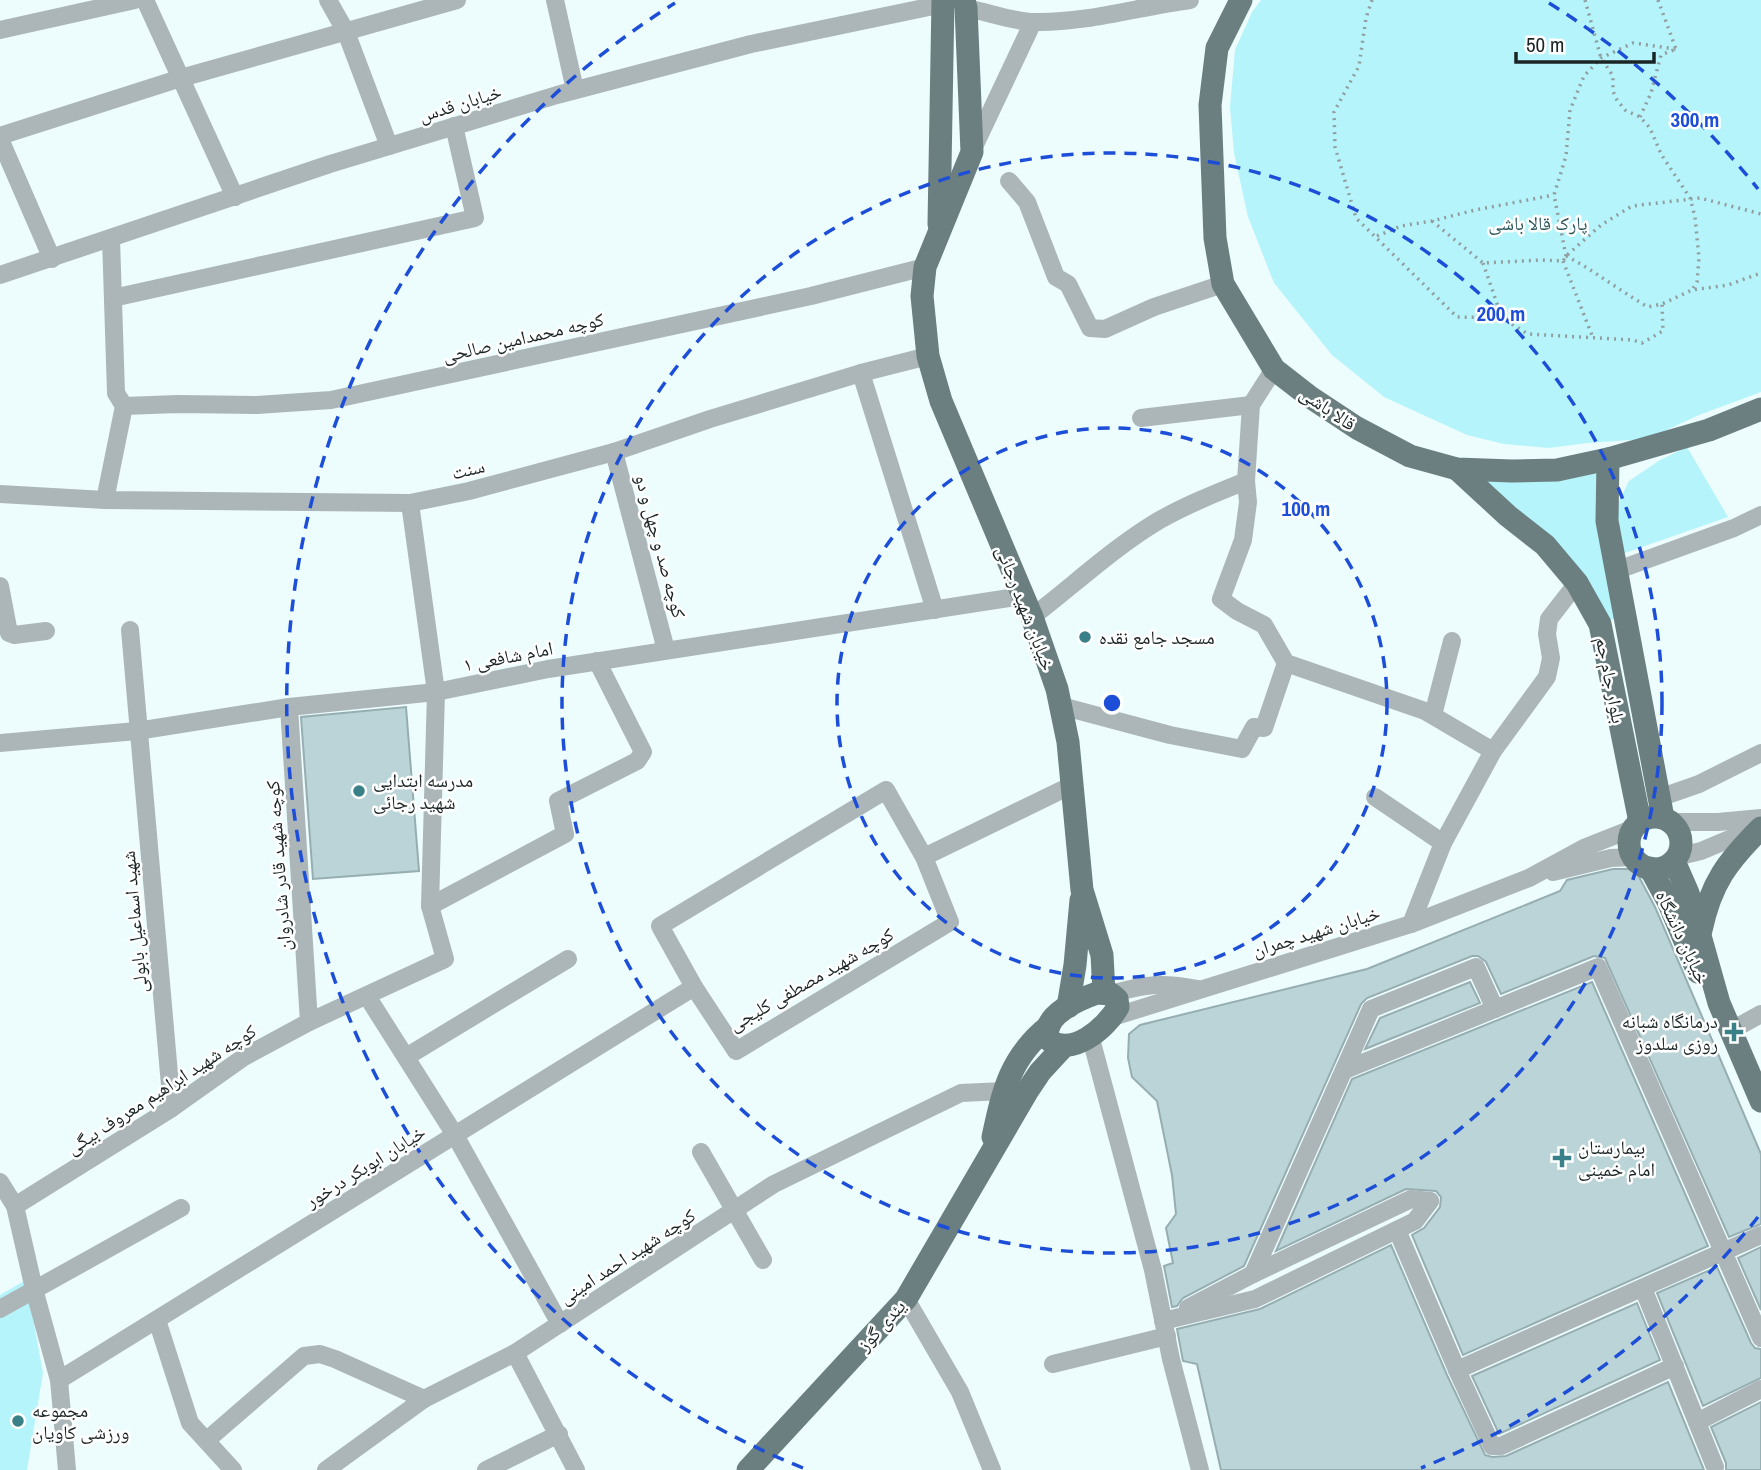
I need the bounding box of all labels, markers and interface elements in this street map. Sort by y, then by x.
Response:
scale bar [1516,21,1654,65]
text: 50 m [1526,30,1564,59]
street label: خیابان قدس [415,78,505,128]
text: 300 m [1671,105,1719,134]
park label: پارک قالا باشی [1488,210,1588,236]
text: 200 m [1477,299,1525,328]
street label: کوچه محمدامین صالحی [440,306,606,368]
street label: قالا باشی [1295,380,1361,436]
street label: سنت [449,452,487,486]
street label: کوچه صد و چهل و دو [629,471,693,621]
text: 100 m [1282,494,1330,523]
street label: خیابان شهید رجائی [990,542,1062,674]
place label: مسجد جامع نقده [1099,624,1215,650]
marker: مسجد جامع نقده [1077,629,1093,645]
street label: امام شافعی ۱ [461,635,555,678]
street label: بلوار جام جم [1589,635,1632,726]
centre of rings [1100,691,1124,715]
place label: مدرسه ابتدایی شهید رجائی [373,767,473,815]
street label: کوچه شهید قادر شادروان [259,780,297,952]
marker: مدرسه ابتدایی شهید رجائی [351,783,367,799]
street label: شهید اسماعیل بابولی [115,850,153,994]
street label: خیابان دانشگاه [1650,886,1716,988]
street label: خیابان شهید چمران [1249,899,1383,963]
street label: کوچه شهید مصطفی کلیجی [724,921,899,1037]
place label: درمانگاه شبانه روزی سلدوز [1622,1008,1718,1056]
street label: کوچه شهید ابراهیم معروف بیگی [61,1018,261,1160]
marker: درمانگاه شبانه روزی سلدوز [1724,1022,1744,1042]
street label: خیابان ابوبکر درخور [299,1119,430,1214]
place label: بیمارستان امام خمینی [1578,1134,1655,1183]
marker: بیمارستان امام خمینی [1552,1148,1572,1168]
street label: کوچه شهید احمد امینی [554,1202,700,1310]
street label: یئدی گوز [850,1293,911,1357]
place label: مجموعه ورزشی کاویان [32,1397,130,1445]
marker: مجموعه ورزشی کاویان [10,1413,26,1429]

